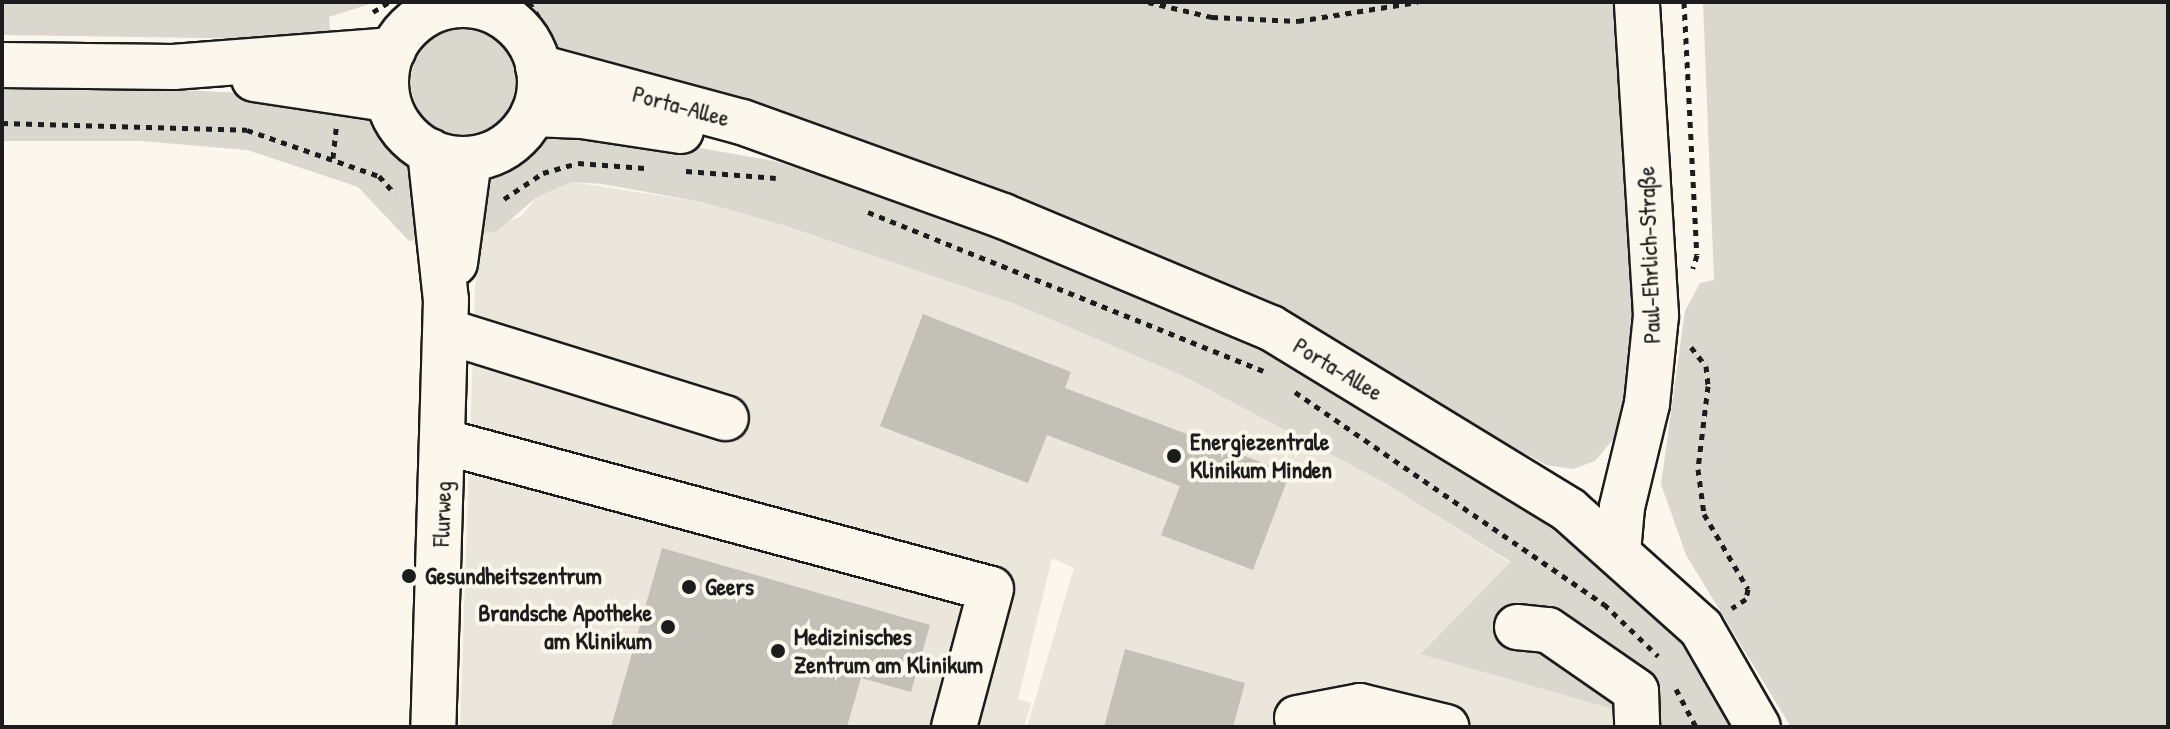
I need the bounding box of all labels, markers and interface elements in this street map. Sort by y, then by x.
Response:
street label: Porta-Allee [629,79,733,133]
street label: Paul-Ehrlich-Straße [1632,166,1666,344]
street label: Porta-Allee [1288,331,1388,407]
place label: Energiezentrale Klinikum Minden [1190,428,1332,484]
marker: Energiezentrale Klinikum Minden [1165,447,1183,465]
street label: Flurweg [426,481,458,547]
place label: Gesundheitszentrum [425,562,602,590]
marker: Gesundheitszentrum [400,567,418,585]
place label: Geers [705,573,754,601]
marker: Geers [680,578,698,596]
place label: Brandsche Apotheke am Klinikum [478,599,652,655]
marker: Brandsche Apotheke am Klinikum [659,618,677,636]
place label: Medizinisches Zentrum am Klinikum [794,623,983,679]
marker: Medizinisches Zentrum am Klinikum [769,642,787,660]

